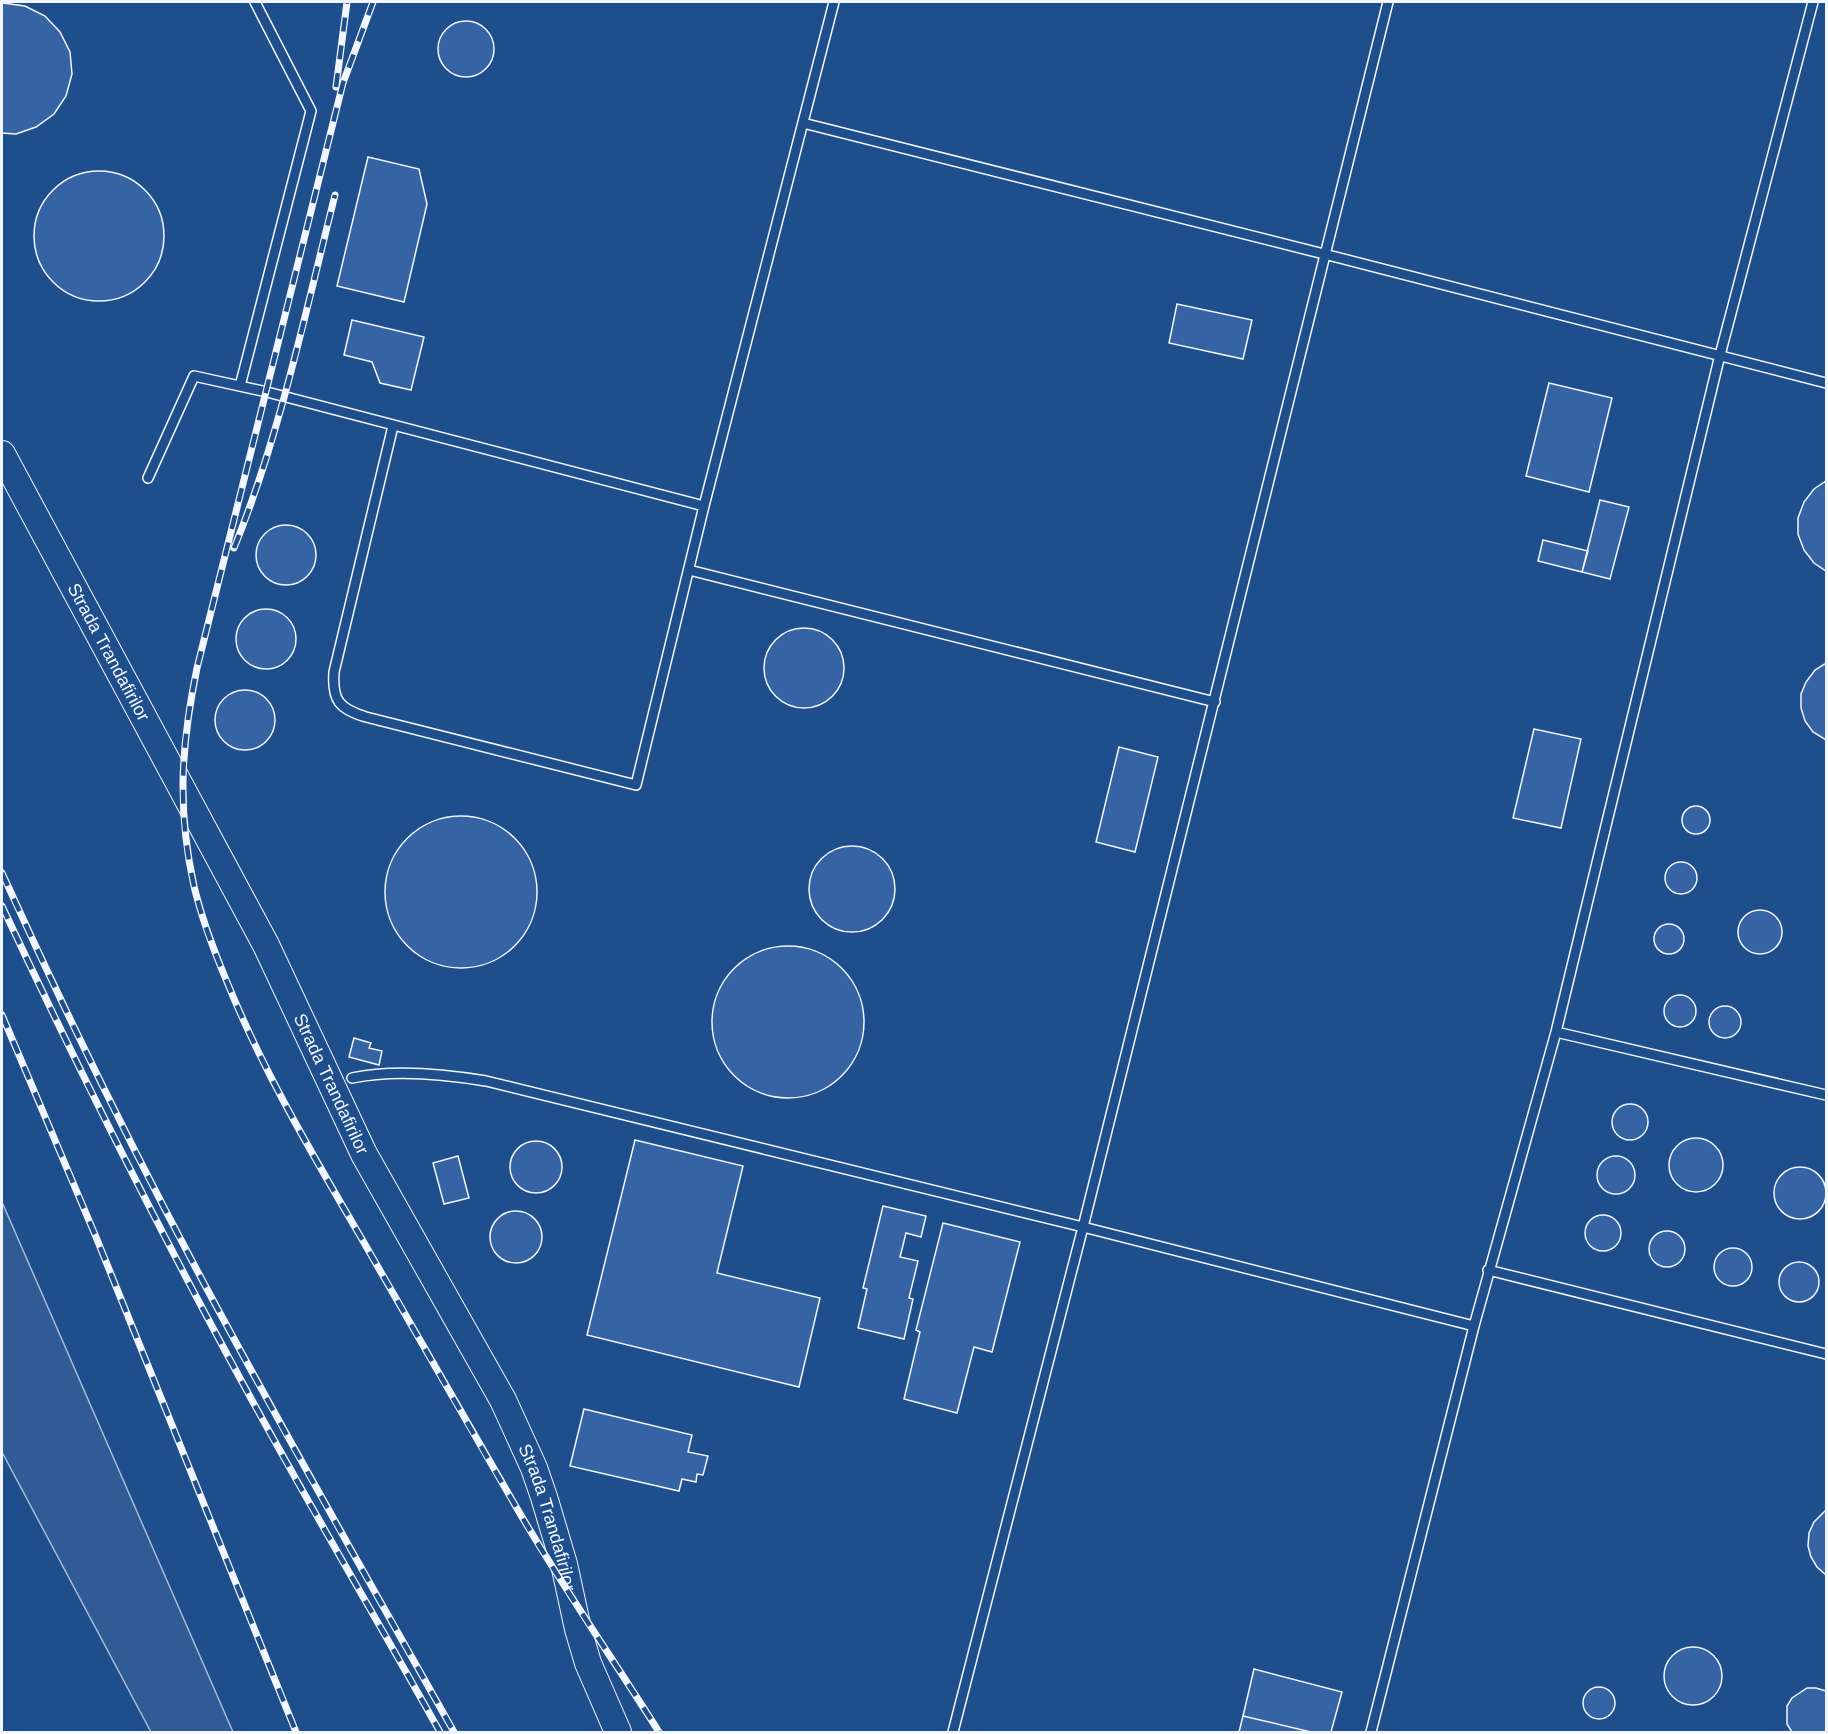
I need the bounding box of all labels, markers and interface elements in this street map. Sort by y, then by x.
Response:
street label: Strada Trandafirilor [63,580,154,724]
street label: Strada Trandafirilor [290,1010,373,1158]
street label: Strada Trandafirilor [514,1441,580,1593]

